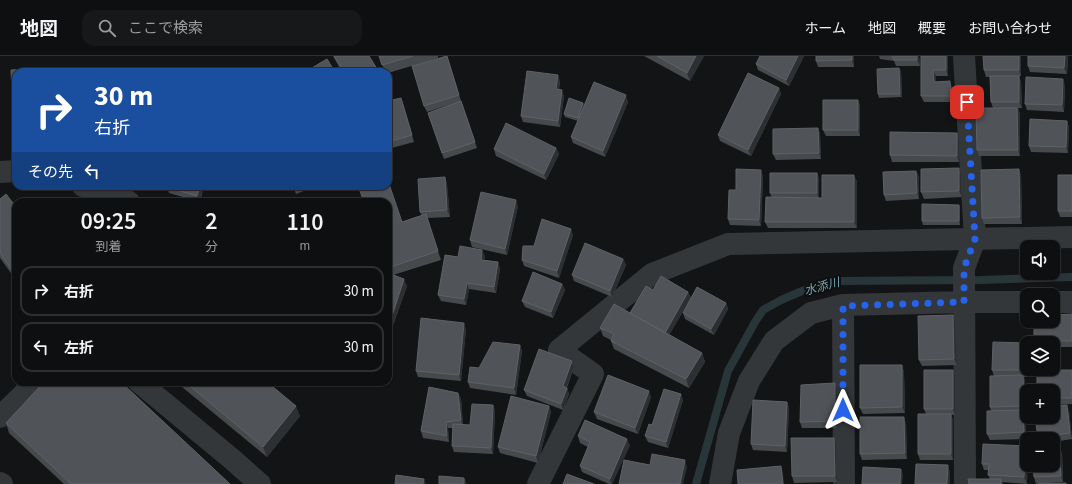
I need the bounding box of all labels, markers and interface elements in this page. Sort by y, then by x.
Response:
search box [82,10,362,46]
text: 地図 [20,16,58,43]
icon: search [96,17,118,39]
text: ここで検索 [128,18,203,39]
text: ホーム [804,19,846,39]
text: 地図 [868,19,896,39]
text: 概要 [918,19,946,39]
text: お問い合わせ [968,19,1052,39]
text: 30 m [94,76,153,116]
icon: right [28,84,80,136]
pin [950,85,984,119]
icon: arrive [956,91,978,113]
text: 右折 [94,116,130,141]
icon: left [81,160,103,182]
text: その先 [28,162,73,183]
text: 09:25 [81,204,136,239]
text: 2 [205,204,218,239]
text: 110 [287,205,323,240]
text: m [300,237,310,255]
text: 到着 [95,238,121,256]
text: 分 [205,238,218,256]
map controls [1020,240,1060,472]
button: sound [1020,240,1060,280]
water label: 水添川 [802,274,844,300]
icon: right [30,280,52,302]
text: 30 m [344,281,374,302]
text: 右折 [64,282,94,303]
button: search [1020,288,1060,328]
icon: left [30,336,52,358]
button: layers [1020,336,1060,376]
text: 30 m [344,337,374,358]
text: 左折 [64,338,94,359]
button: + [1020,384,1060,424]
position arrow [822,389,864,431]
button: − [1020,432,1060,472]

